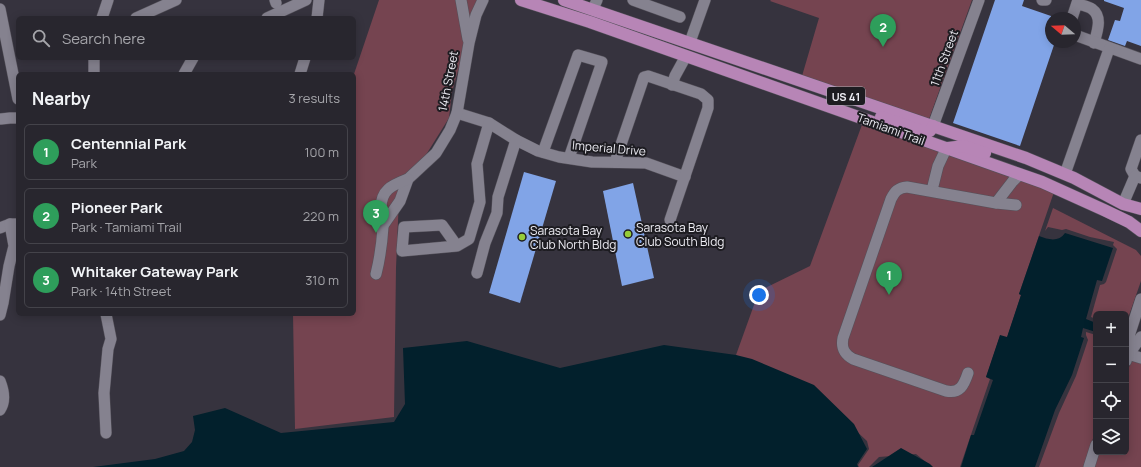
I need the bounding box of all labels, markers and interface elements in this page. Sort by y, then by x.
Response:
north arrow [1045,12,1081,48]
pin: 2 [870,14,896,47]
search box [16,16,356,60]
icon: search [30,27,52,49]
street label: 11th Street [926,27,962,89]
text: Search here [62,28,145,49]
street label: 14th Street [434,49,462,113]
text: Nearby [32,87,90,110]
road number: US 41 [827,87,865,105]
text: 3 results [288,89,340,107]
street label: Tamiami Trail [855,109,927,149]
text: Centennial Park [71,133,186,154]
street label: Imperial Drive [571,136,647,160]
text: 1 [43,143,49,161]
text: 100 m [304,143,339,161]
text: Park [71,154,97,172]
text: Pioneer Park [71,197,162,218]
pin: 3 [363,200,389,233]
text: 2 [42,207,50,225]
text: 220 m [303,207,339,225]
text: Park · Tamiami Trail [71,218,182,236]
place label: Sarasota Bay Club South Bldg [636,219,724,250]
place label: Sarasota Bay Club North Bldg [530,222,616,253]
marker: Sarasota Bay Club South Bldg [623,229,633,239]
marker: Sarasota Bay Club North Bldg [517,232,527,242]
text: Whitaker Gateway Park [71,261,238,282]
pin: 1 [876,262,902,295]
text: 3 [42,271,50,289]
text: 310 m [305,271,339,289]
text: Park · 14th Street [71,282,172,300]
your location [749,285,769,305]
map controls [1093,311,1129,455]
button: + [1093,311,1129,347]
button: − [1093,347,1129,383]
button: locate [1093,383,1129,419]
button: layers [1093,419,1129,455]

